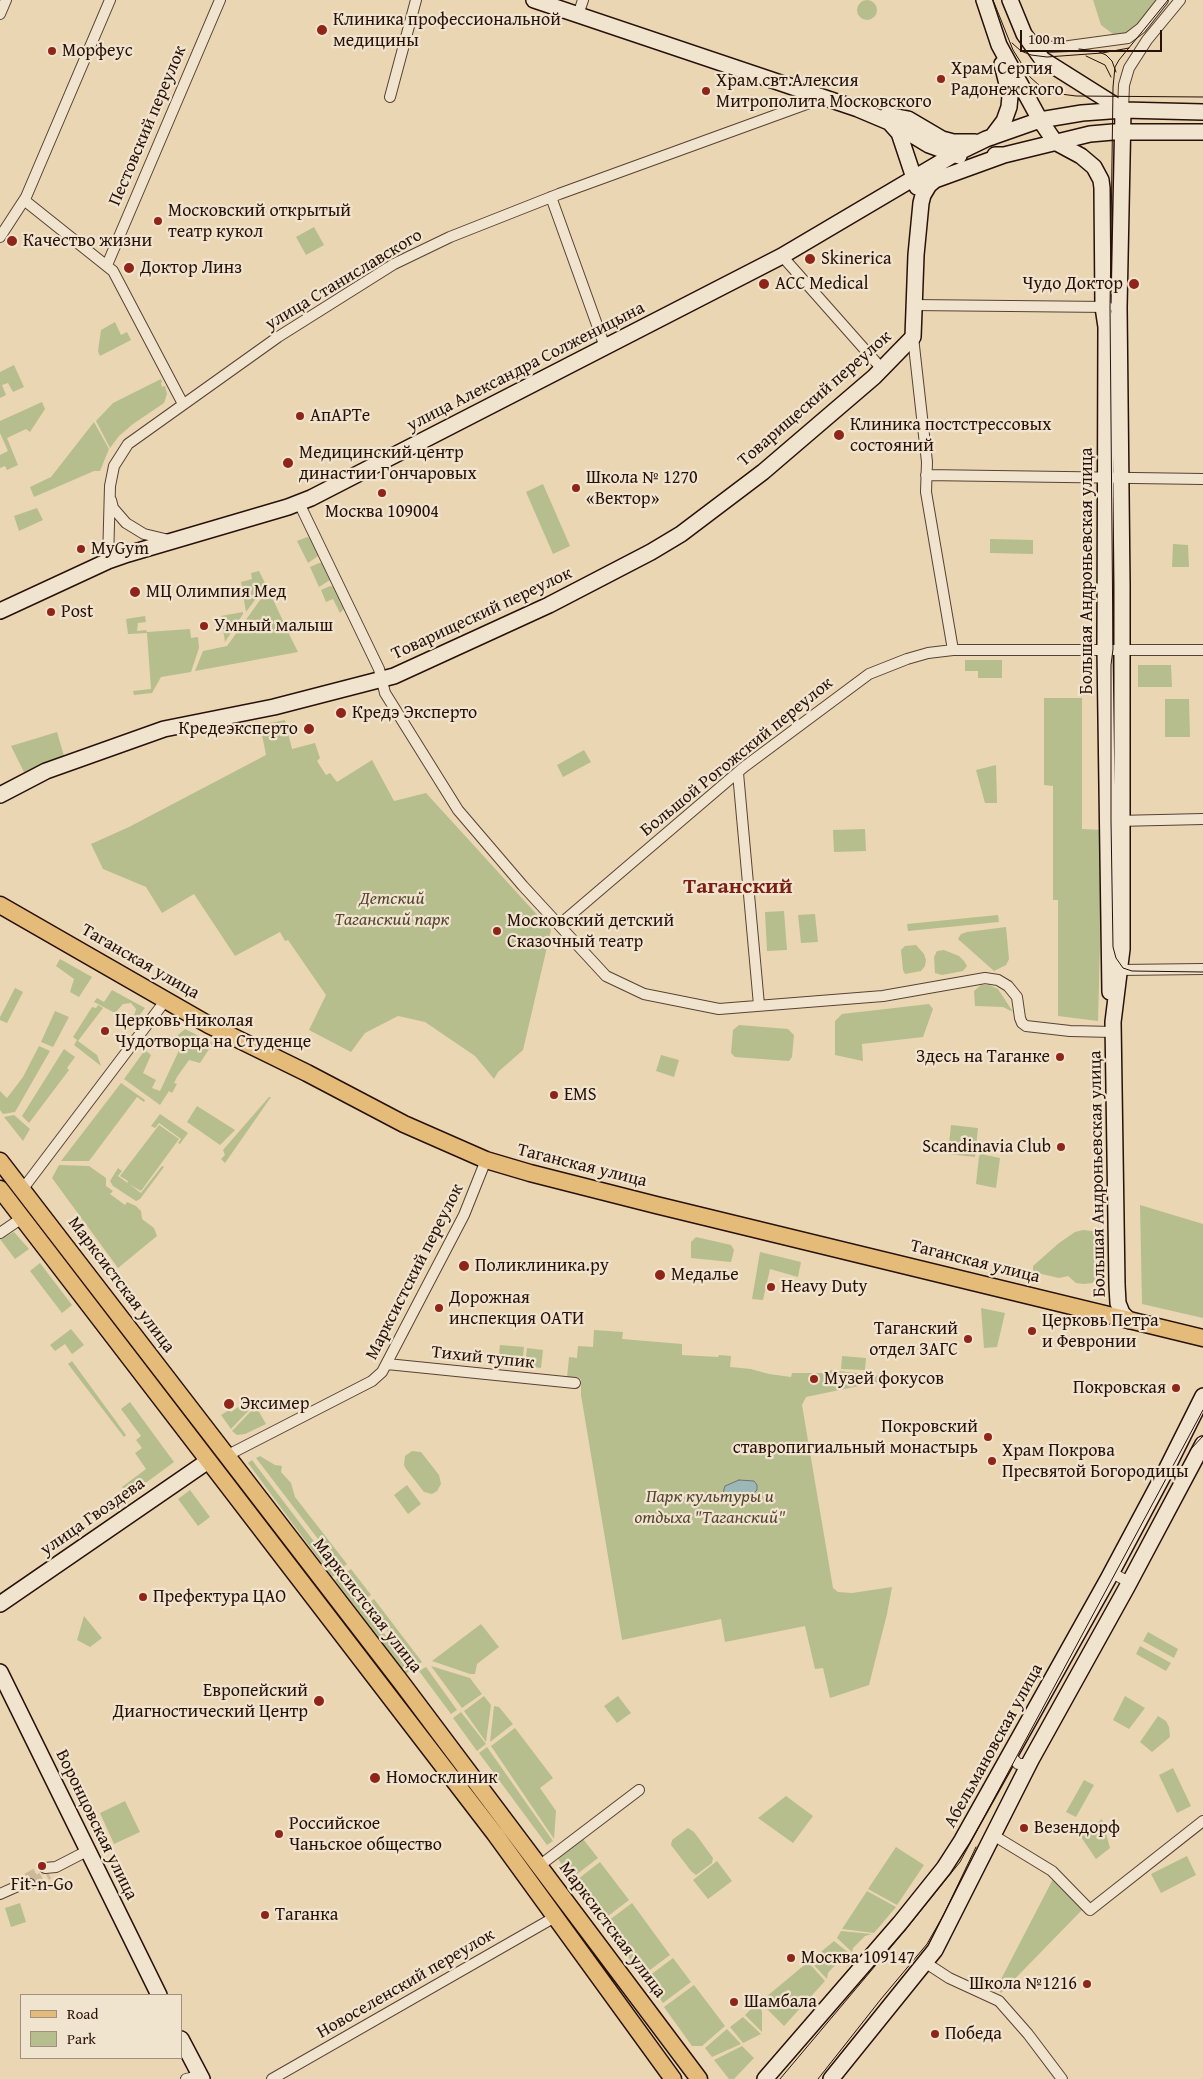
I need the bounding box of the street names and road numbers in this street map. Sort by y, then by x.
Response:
street label: Пестовский переулок [104,43,192,209]
street label: улица Станиславского [262,225,426,335]
street label: улица Александра Солженицына [404,298,648,436]
street label: Товарищеский переулок [734,326,896,472]
street label: Большая Андроньевская улица [1076,448,1098,694]
street label: Товарищеский переулок [388,563,576,665]
street label: Большой Рогожский переулок [636,673,838,841]
street label: Таганская улица [77,919,203,1005]
street label: Большая Андроньевская улица [1085,1050,1111,1298]
street label: Таганская улица [515,1139,649,1193]
street label: Марксистский переулок [361,1180,469,1364]
street label: Марксистская улица [63,1213,179,1357]
street label: Таганская улица [908,1235,1042,1289]
street label: Тихий тупик [430,1342,536,1374]
street label: улица Гвоздева [37,1473,149,1561]
street label: Марксистская улица [308,1534,426,1678]
street label: Абельмановская улица [940,1660,1048,1832]
street label: Воронцовская улица [50,1746,142,1904]
street label: Марксистская улица [554,1858,670,2002]
street label: Новоселенский переулок [313,1924,499,2044]

